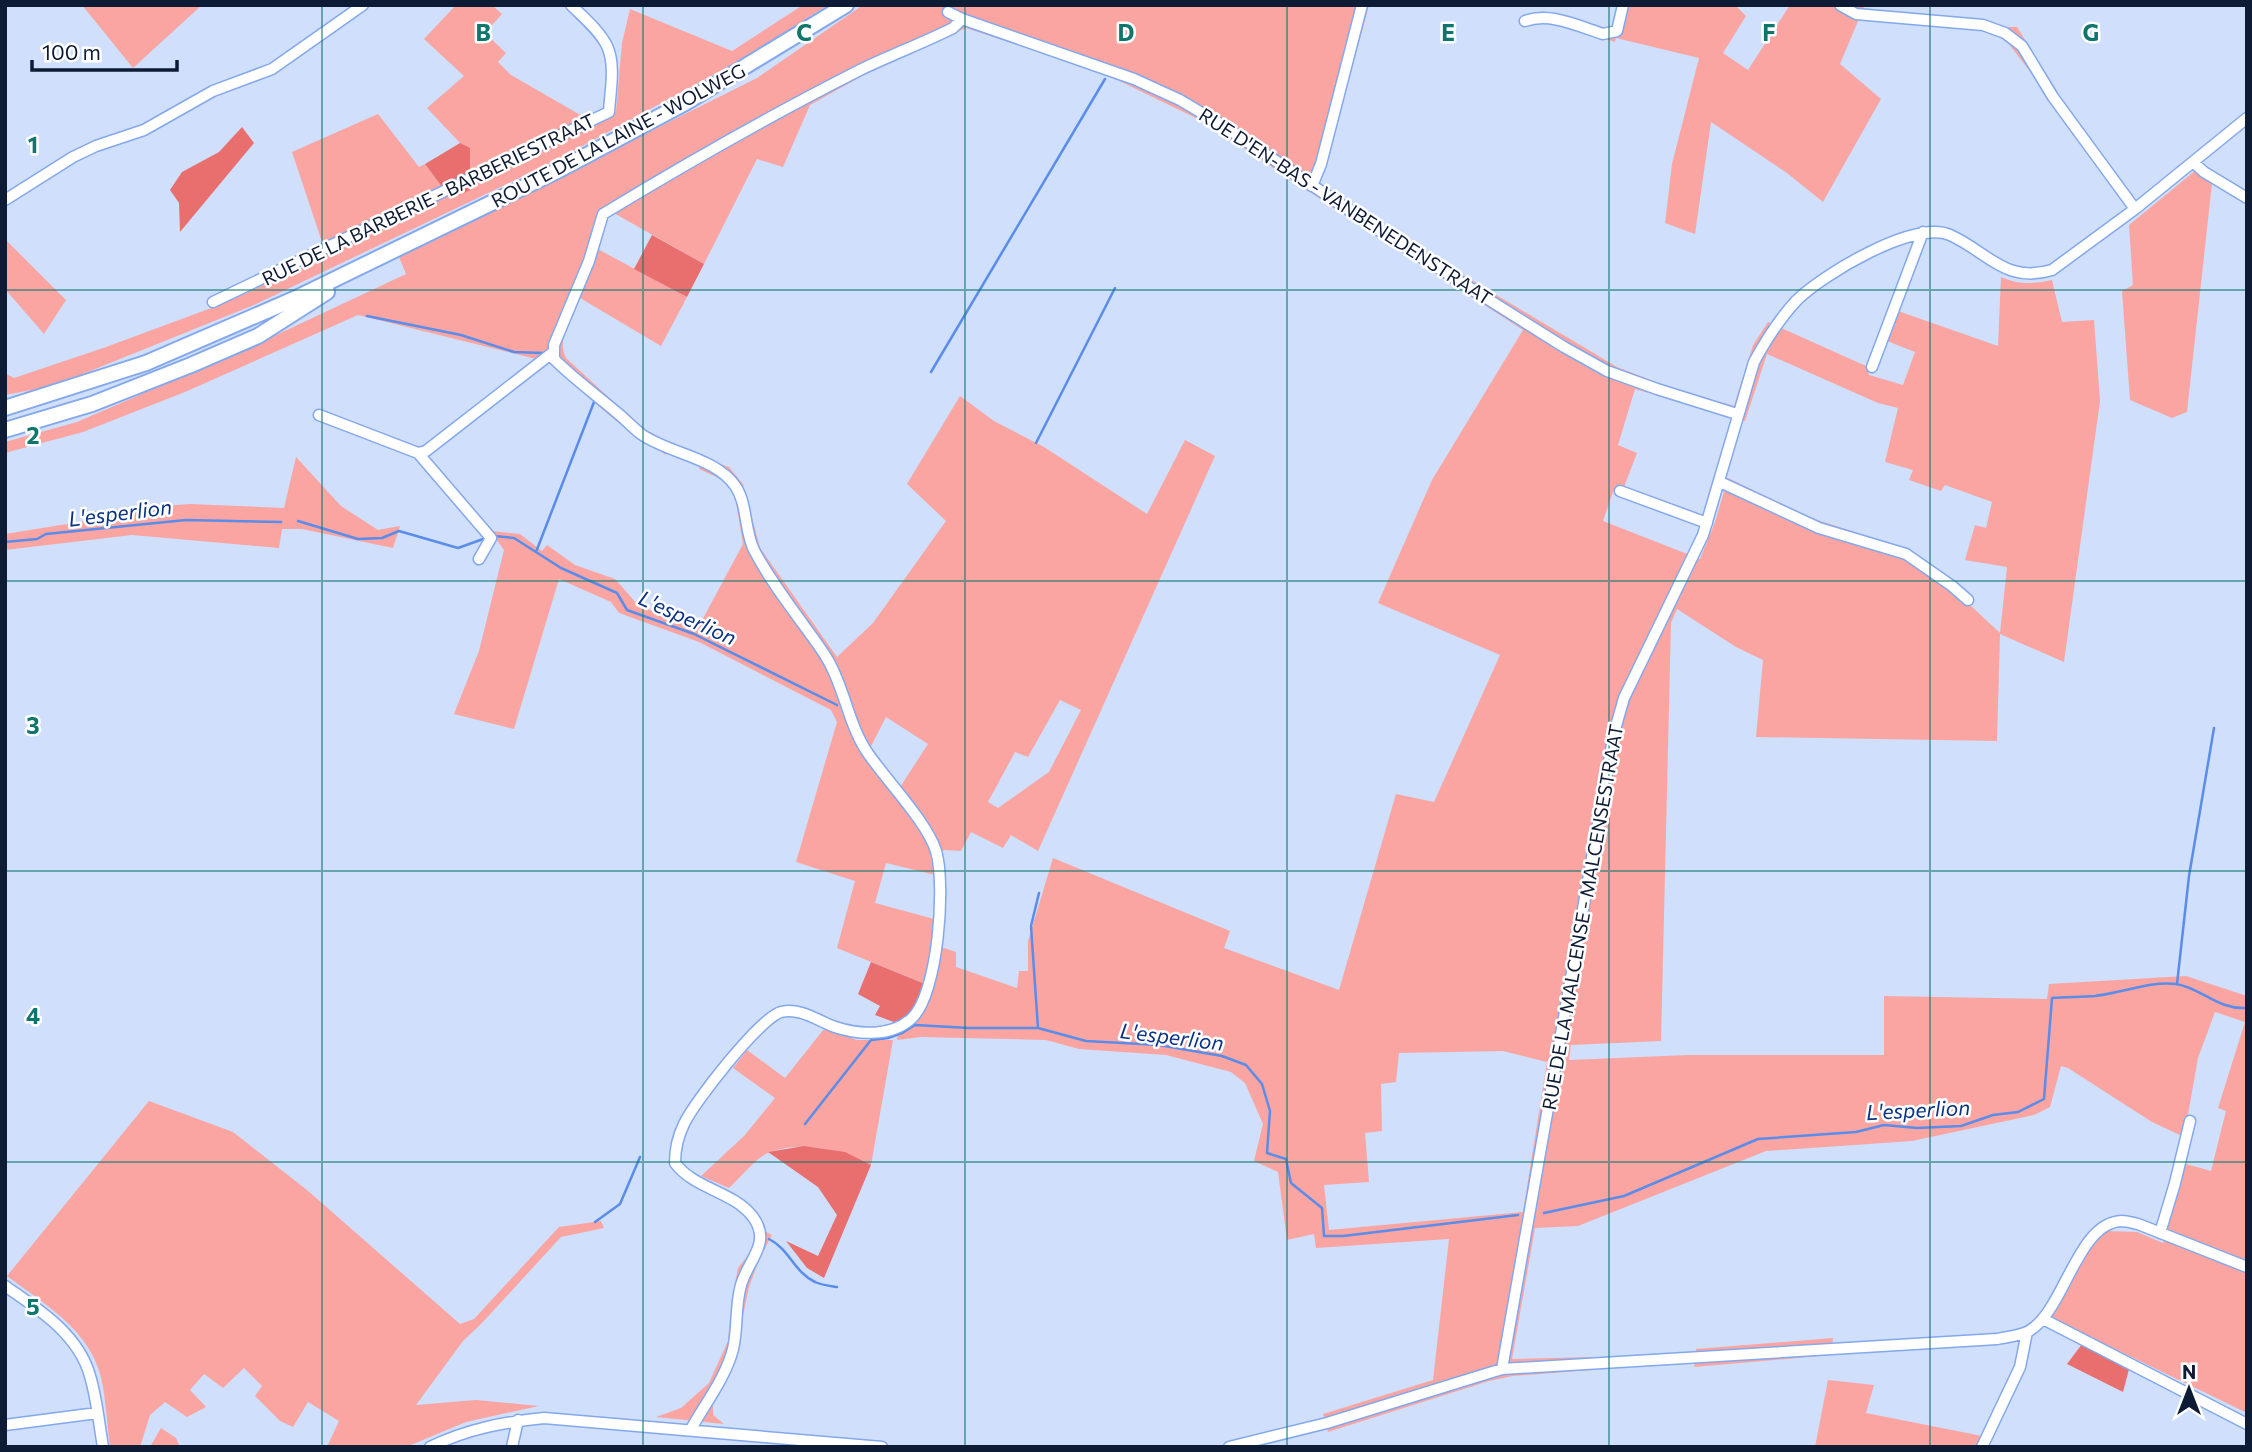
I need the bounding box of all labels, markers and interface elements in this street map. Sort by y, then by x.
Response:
text: B [475,18,491,46]
text: C [796,18,812,46]
text: D [1118,18,1135,46]
text: E [1441,18,1455,46]
text: F [1762,18,1776,46]
text: G [2083,18,2099,46]
scale bar [32,28,177,72]
text: 100 m [42,39,101,64]
street label: ROUTE DE LA LAINE - WOLWEG [487,58,749,212]
street label: RUE D'EN-BAS - VANBENEDENSTRAAT [1195,102,1497,310]
street label: RUE DE LA BARBERIE - BARBERIESTRAAT [258,108,598,290]
text: 1 [28,130,38,158]
text: 2 [26,421,40,449]
water label: L'esperlion [67,493,173,531]
water label: L'esperlion [635,584,741,650]
text: 3 [26,711,40,739]
street label: RUE DE LA MALCENSE - MALCENSESTRAAT [1537,722,1627,1112]
text: 4 [26,1001,40,1029]
water label: L'esperlion [1119,1017,1225,1055]
water label: L'esperlion [1865,1094,1971,1124]
text: 5 [26,1292,40,1320]
north arrow [2154,1354,2224,1424]
text: N [2182,1360,2196,1383]

